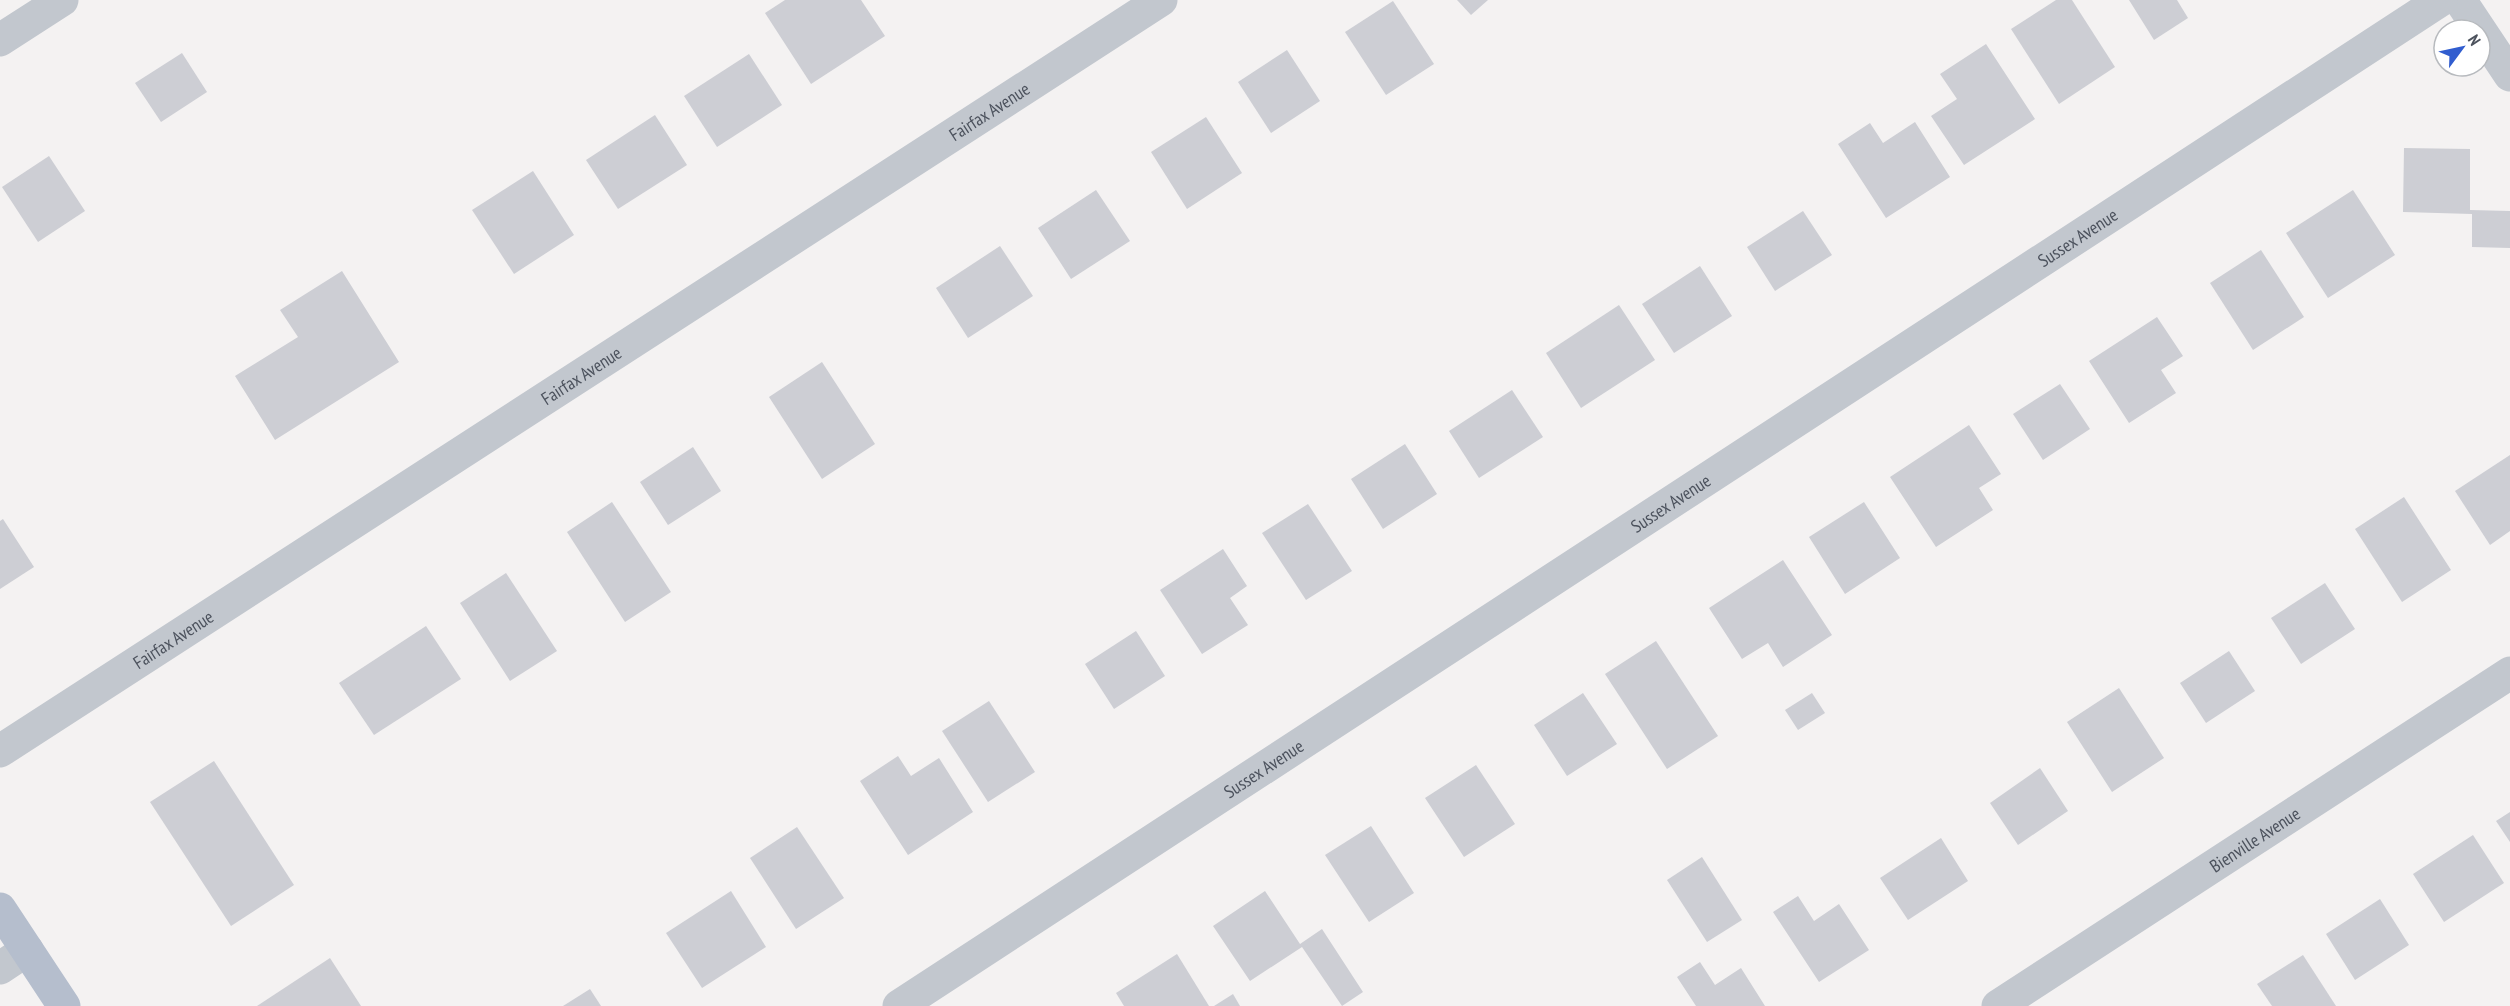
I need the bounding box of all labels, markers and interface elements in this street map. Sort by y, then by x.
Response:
north arrow [2432,18,2492,78]
text: N [2464,31,2485,49]
street label: Fairfax Avenue [945,77,1034,146]
street label: Sussex Avenue [2033,203,2122,272]
street label: Fairfax Avenue [537,341,626,410]
street label: Sussex Avenue [1626,468,1715,537]
street label: Fairfax Avenue [128,605,218,674]
street label: Sussex Avenue [1219,734,1308,803]
street label: Bienville Avenue [2205,801,2304,877]

